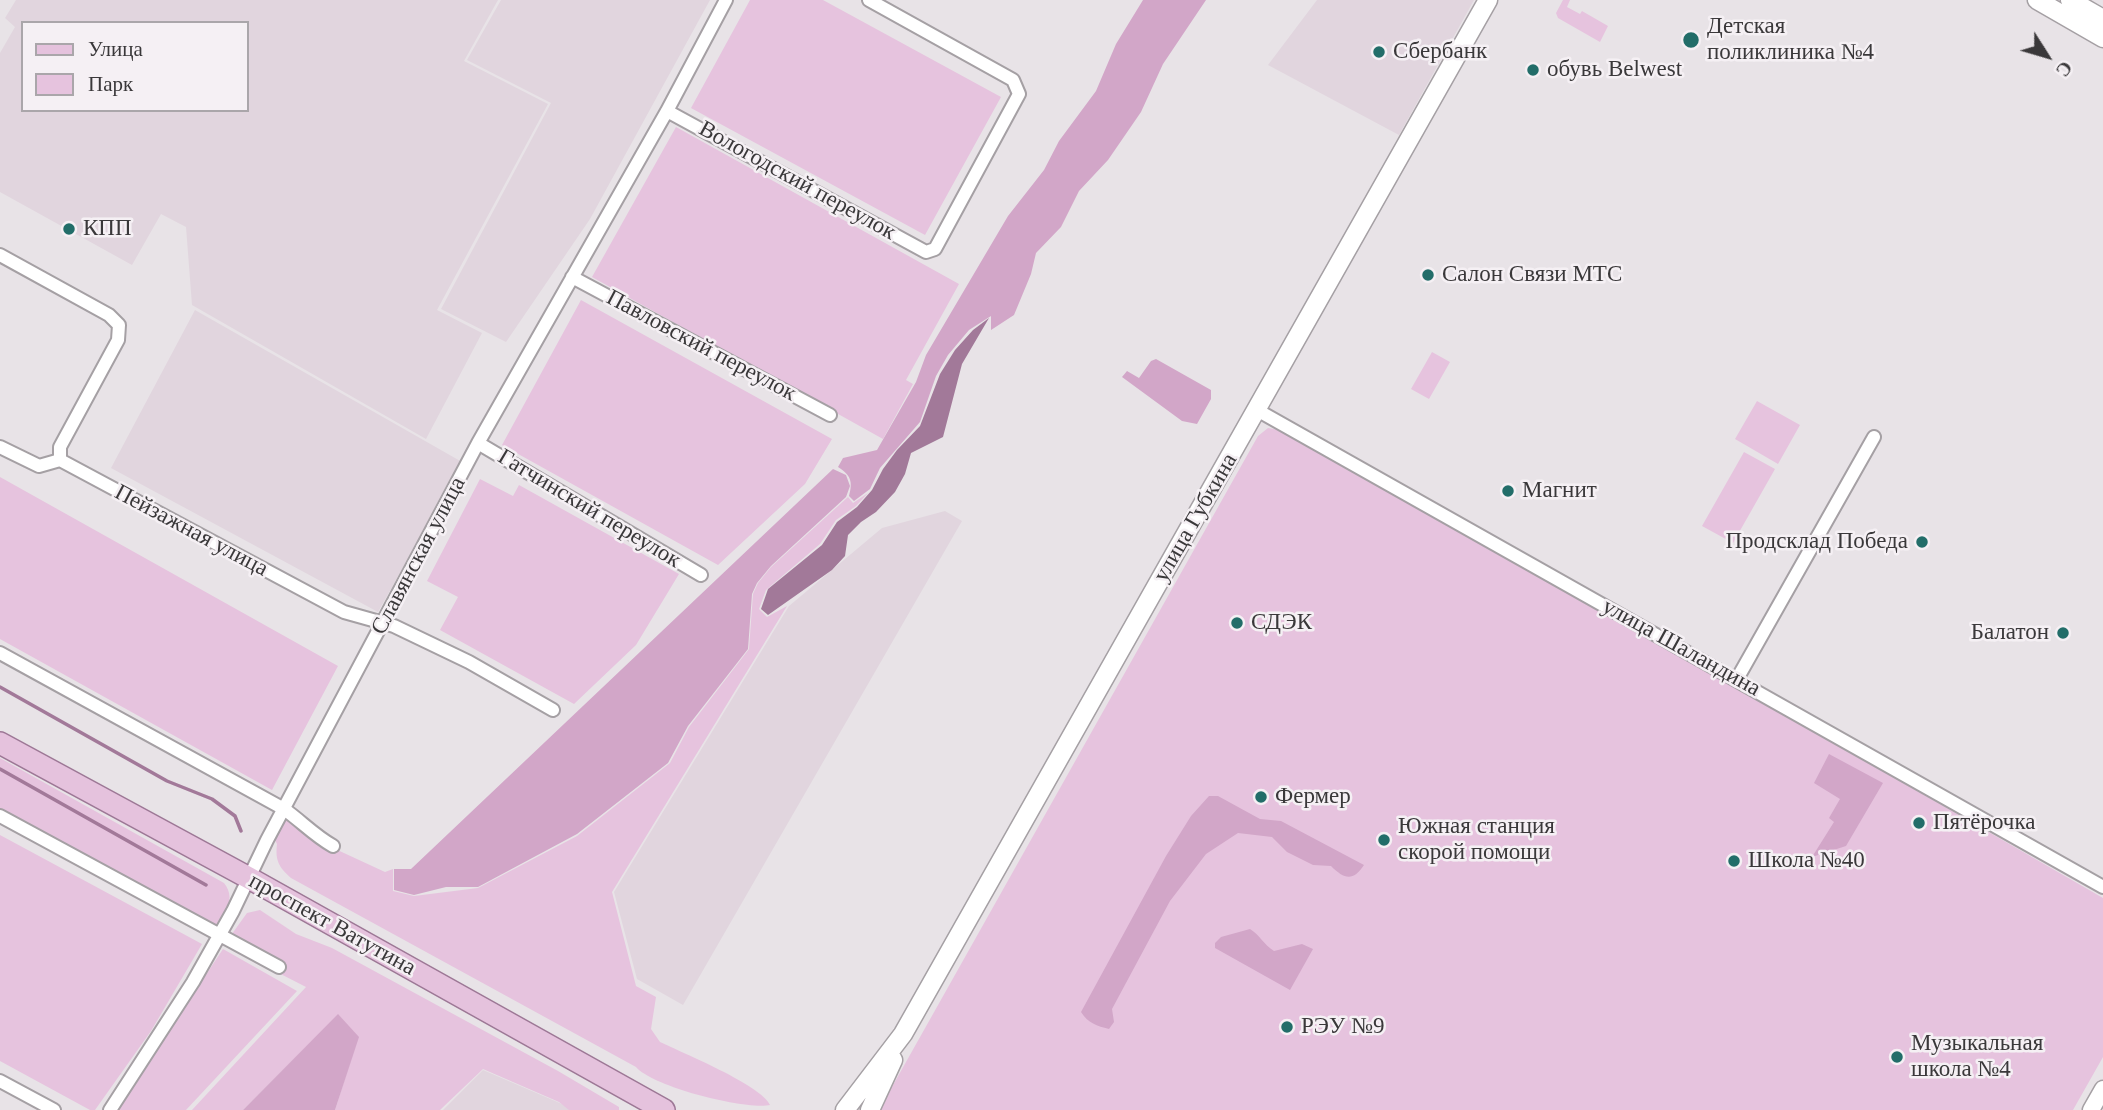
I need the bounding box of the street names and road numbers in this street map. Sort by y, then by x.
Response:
street label: Вологодский переулок [694,115,900,247]
street label: Павловский переулок [601,284,801,408]
street label: Гатчинский переулок [492,443,686,575]
street label: улица Губкина [1148,449,1244,587]
street label: Славянская улица [366,472,472,640]
street label: Пейзажная улица [109,479,273,583]
street label: улица Шаландина [1597,593,1765,703]
street label: проспект Ватутина [244,868,420,982]

